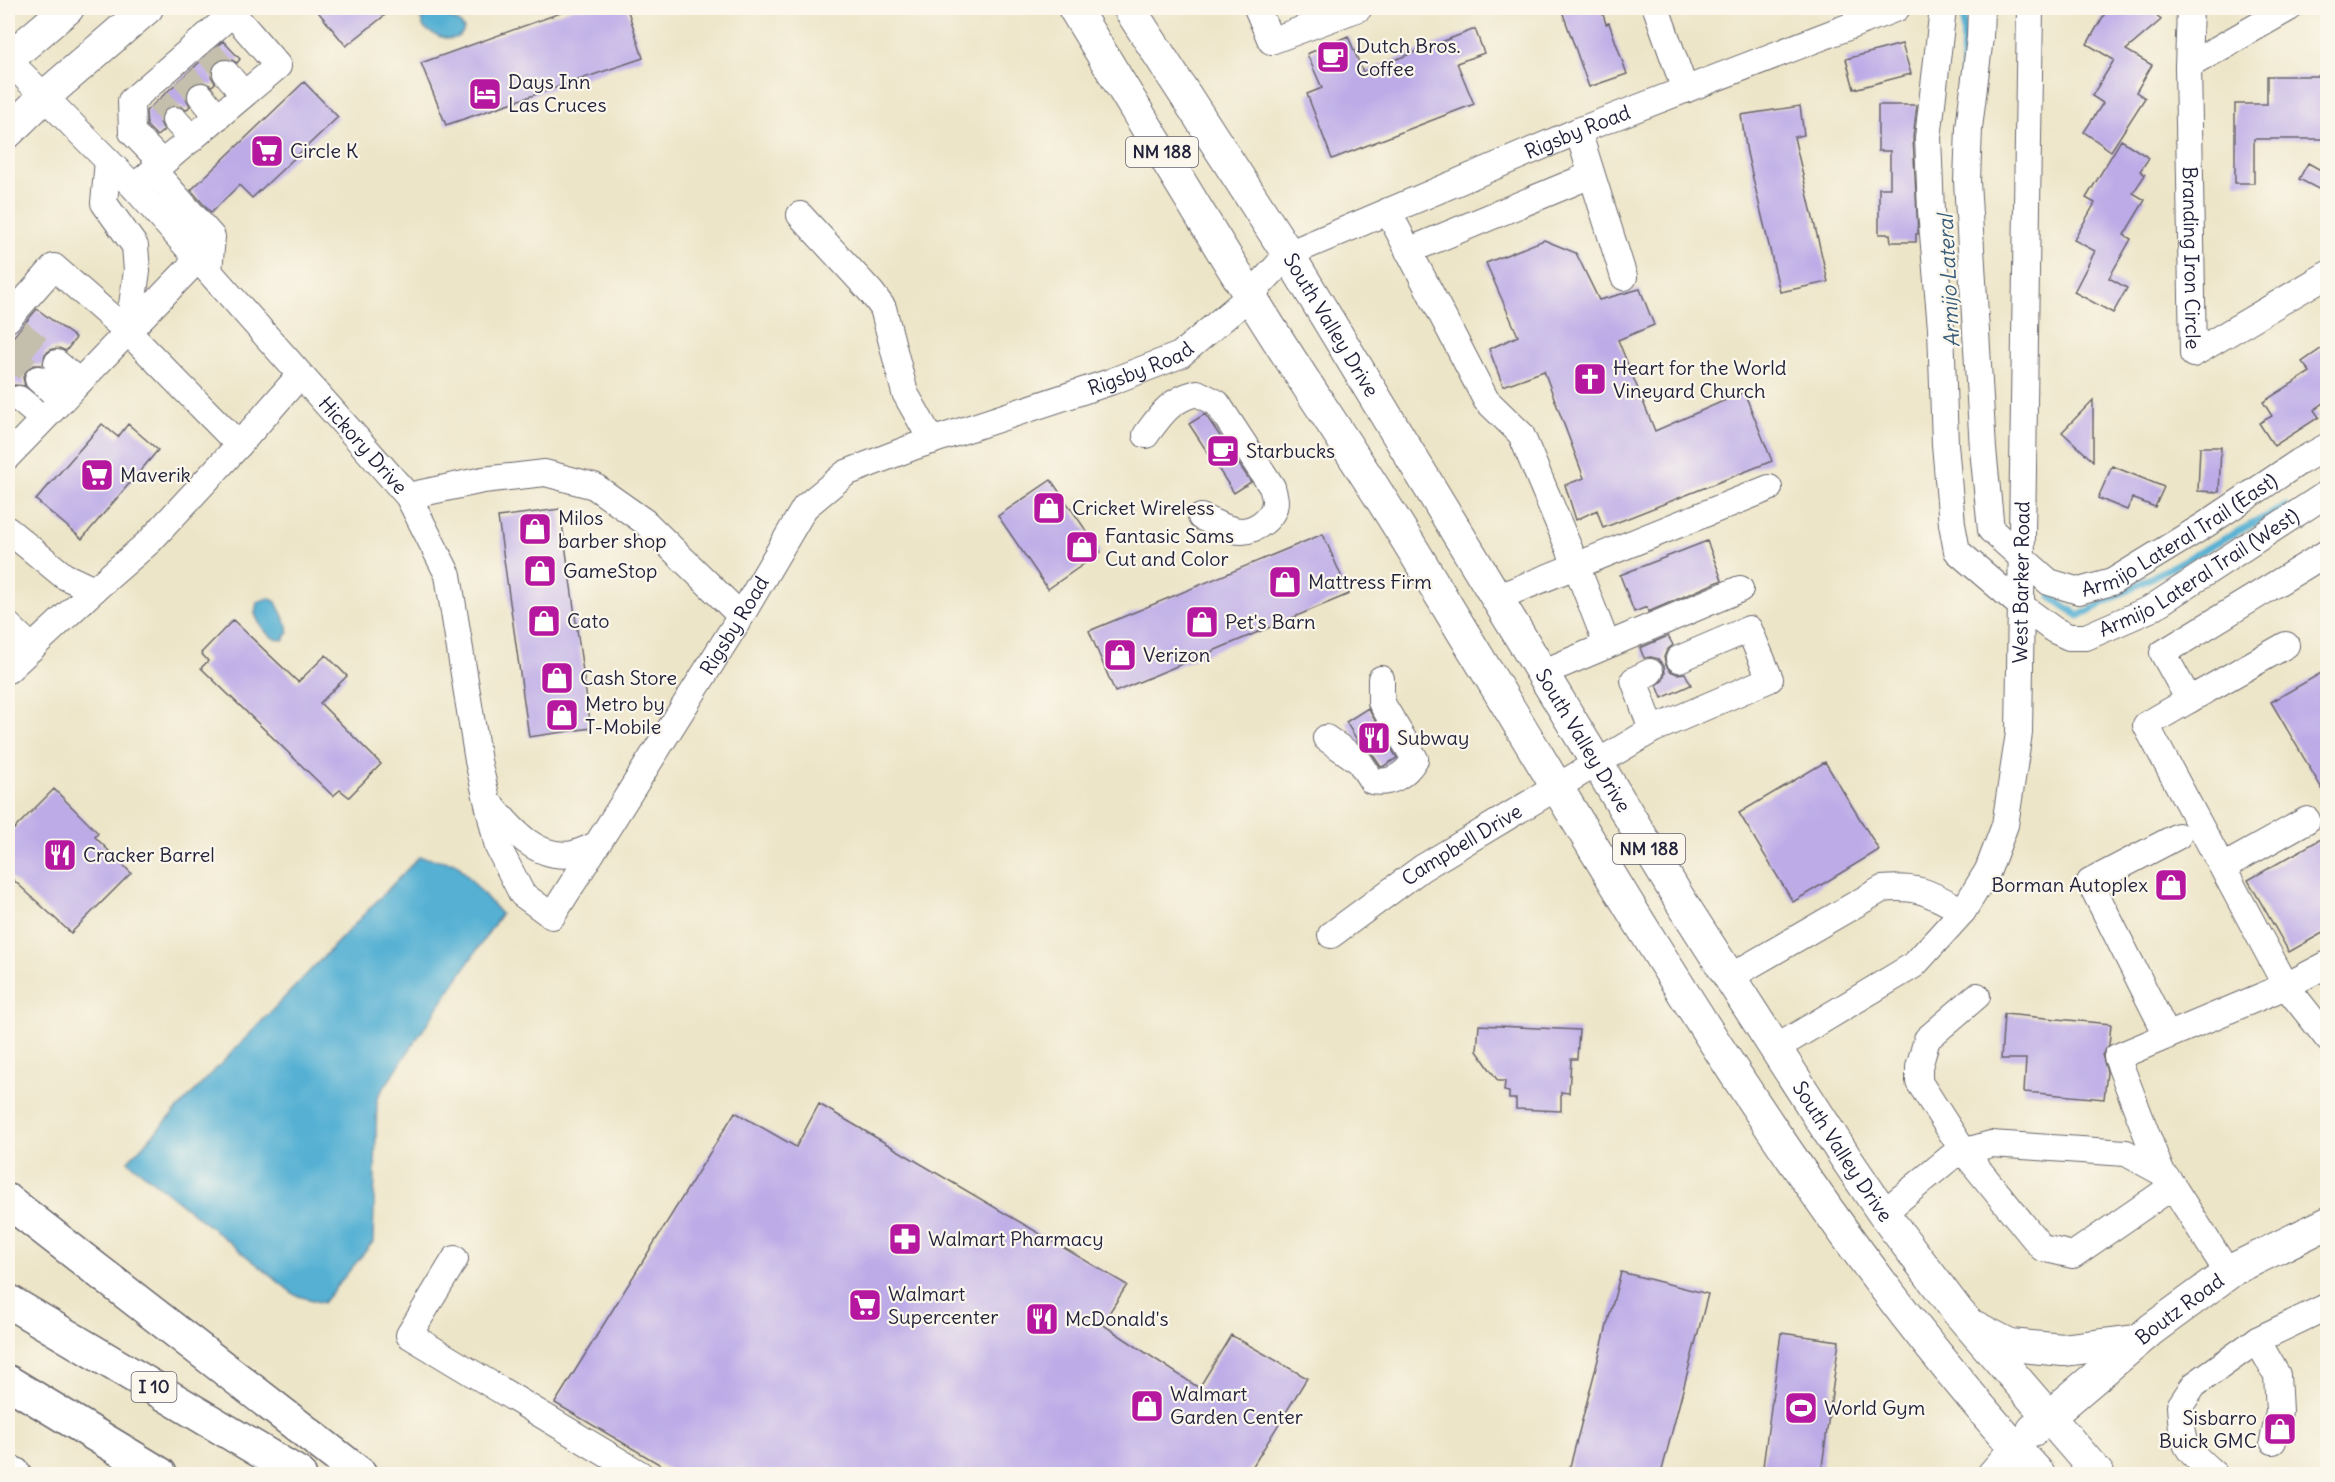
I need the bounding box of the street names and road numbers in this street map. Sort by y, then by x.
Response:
street label: Rigsby Road [1521,99,1634,164]
road number: NM 188 [1126,137,1198,167]
street label: Branding Iron Circle [2178,166,2206,350]
street label: South Valley Drive [1278,248,1385,401]
street label: Rigsby Road [1085,336,1199,400]
street label: Hickory Drive [314,391,413,499]
street label: Armijo Lateral Trail (East) [2078,467,2282,602]
street label: West Barker Road [2007,501,2035,663]
street label: Armijo Lateral Trail (West) [2095,503,2303,642]
street label: Rigsby Road [694,571,774,679]
street label: South Valley Drive [1531,664,1637,817]
street label: Campbell Drive [1396,798,1526,891]
road number: NM 188 [1613,834,1685,864]
street label: South Valley Drive [1788,1076,1898,1227]
street label: Boutz Road [2130,1268,2229,1350]
road number: I 10 [132,1372,176,1402]

